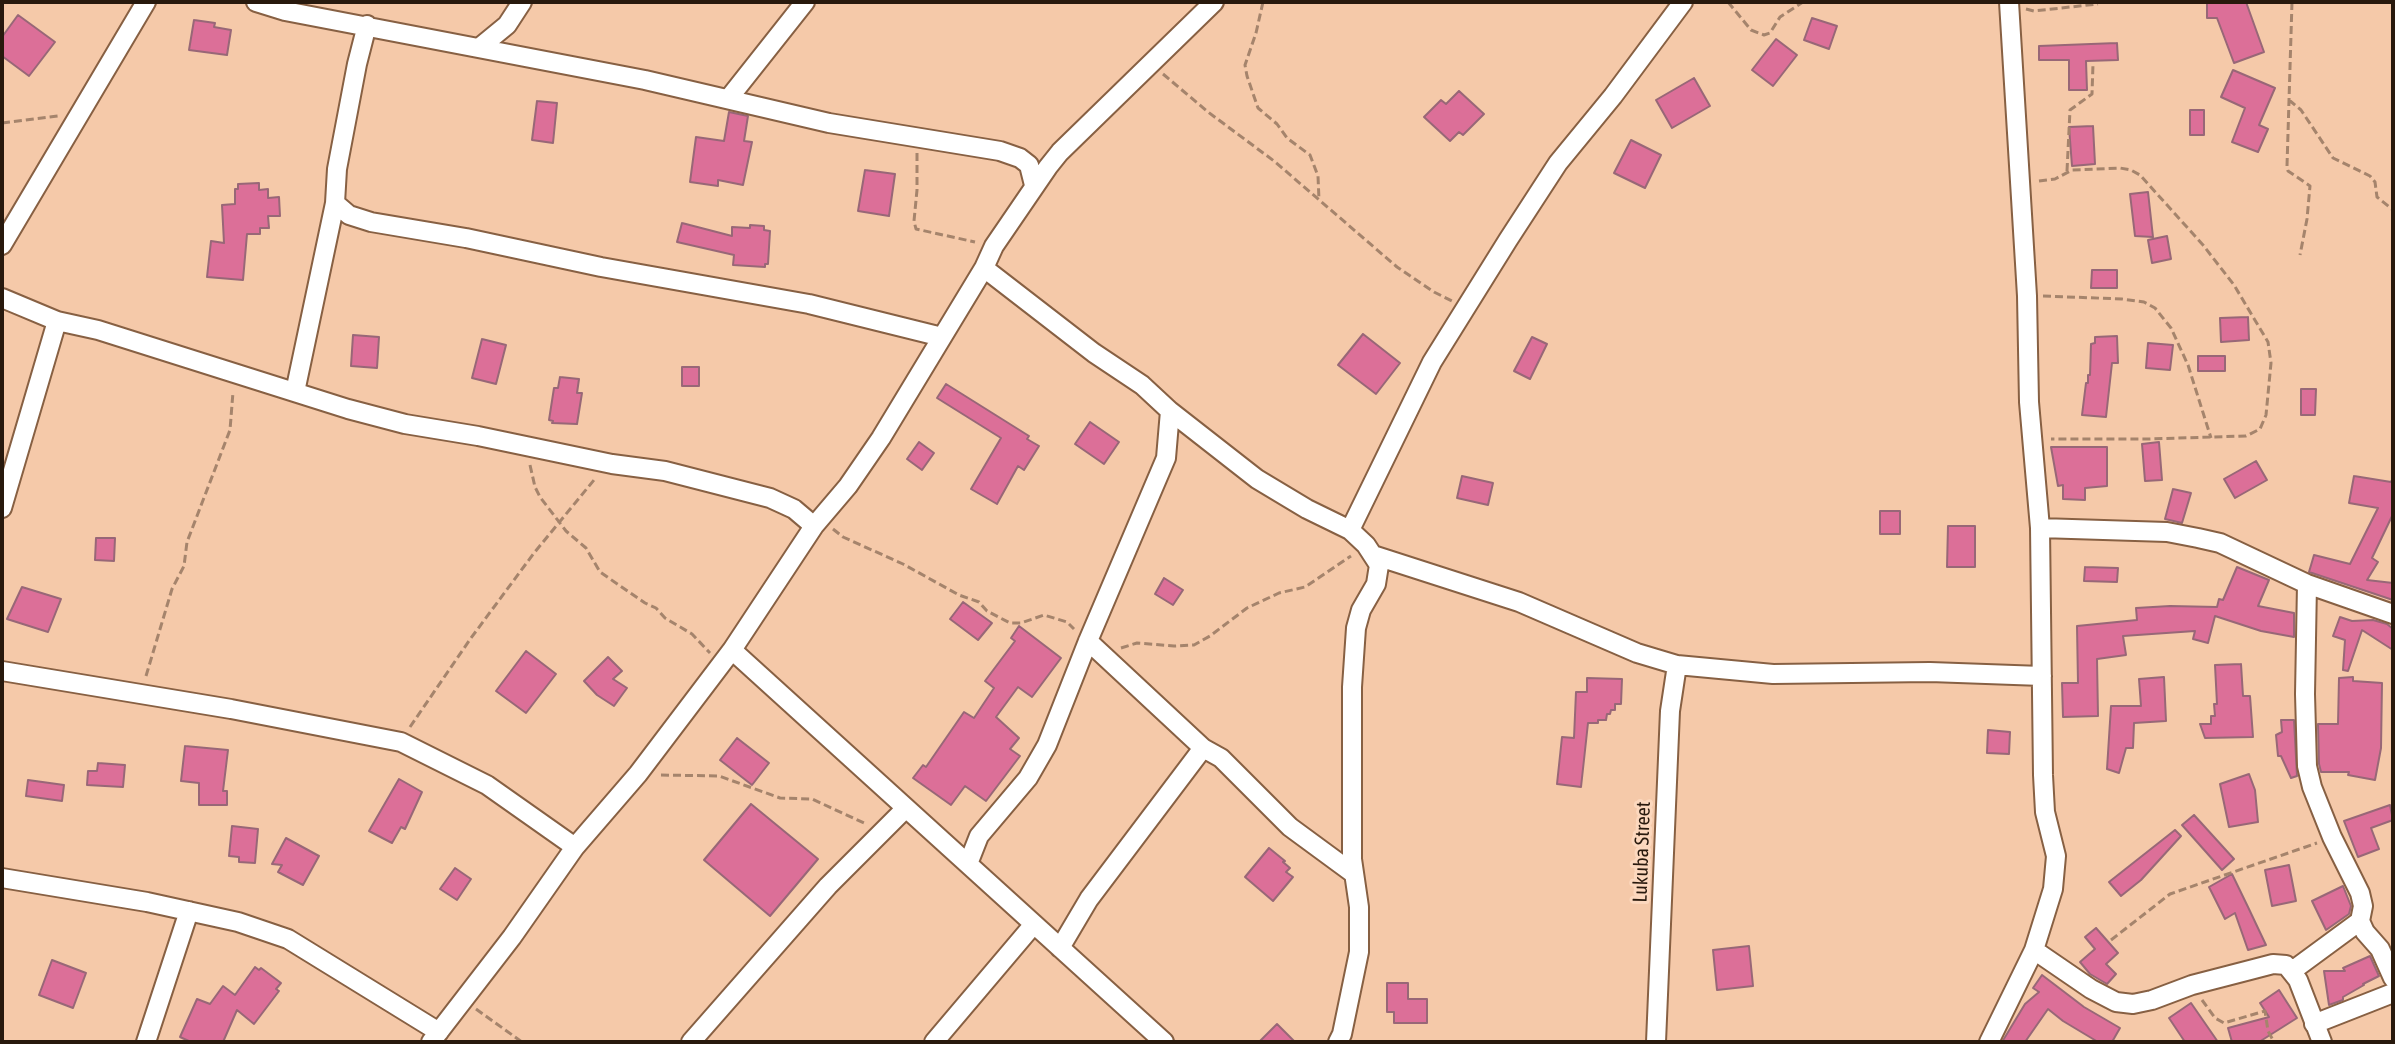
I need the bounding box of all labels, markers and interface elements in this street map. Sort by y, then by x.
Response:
street label: Lukuba Street [1628,801,1656,903]

